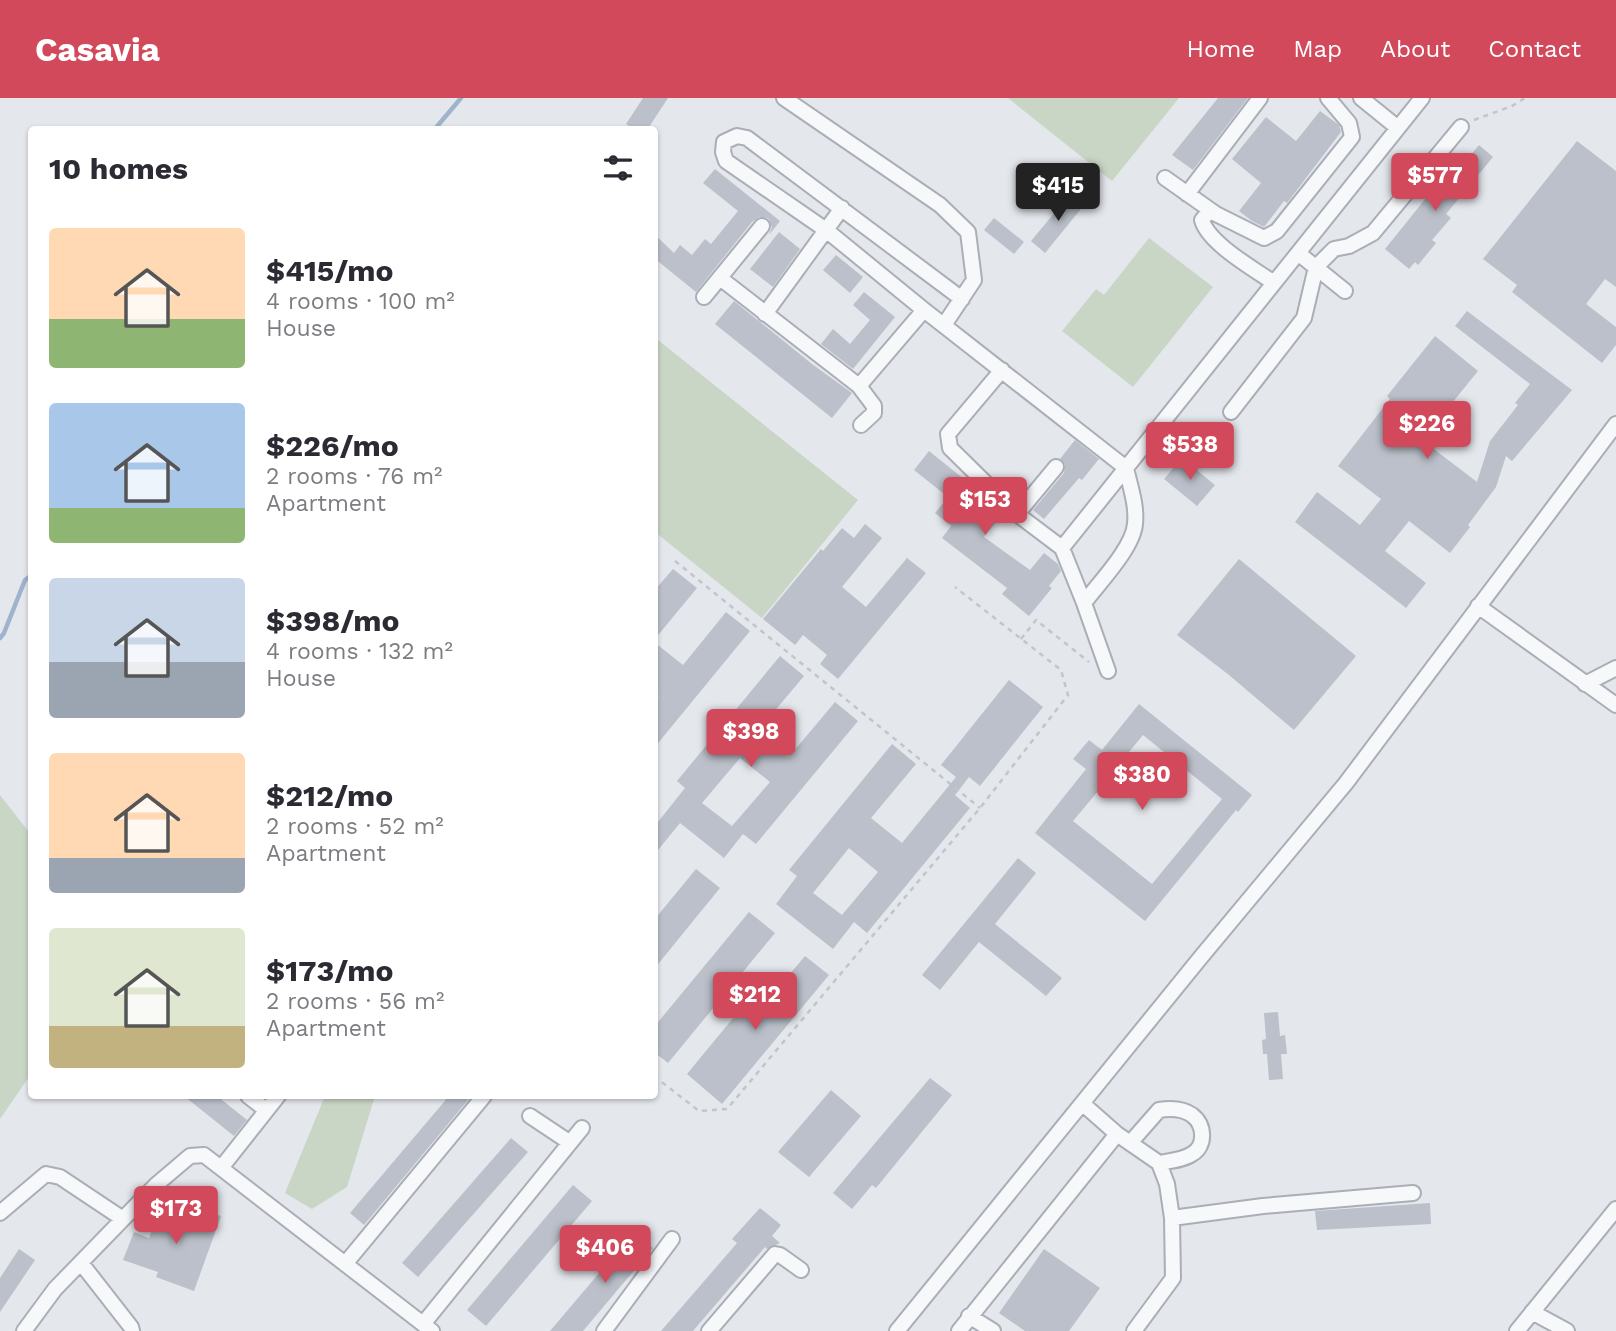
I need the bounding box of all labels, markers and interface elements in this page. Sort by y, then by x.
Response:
text: Casavia [35,30,160,69]
text: Home [1187,35,1255,63]
text: Map [1293,35,1342,63]
text: About [1380,35,1450,63]
text: Contact [1488,35,1581,63]
icon: filters [599,149,637,187]
text: 10 homes [49,151,188,186]
pin: $577 [1394,153,1476,213]
text: $577 [1407,162,1463,189]
pin: $415 [1017,164,1099,223]
text: $415 [1032,172,1084,199]
text: $415/mo [266,253,394,288]
icon: home [105,256,189,340]
text: 4 rooms · 100 m² [266,288,455,315]
text: House [266,315,336,342]
pin: $226 [1386,402,1468,461]
text: $226 [1399,410,1455,437]
pin: $538 [1149,422,1231,482]
text: $226/mo [266,428,399,463]
icon: home [105,431,189,515]
text: $538 [1162,431,1218,458]
text: 2 rooms · 76 m² [266,463,442,490]
pin: $153 [944,478,1026,537]
text: $153 [959,486,1011,513]
text: Apartment [266,490,386,517]
text: $398/mo [266,603,400,638]
icon: home [105,606,189,690]
text: 4 rooms · 132 m² [266,638,453,665]
text: House [266,665,336,692]
pin: $398 [710,710,792,769]
text: $398 [723,718,779,745]
pin: $380 [1101,752,1183,812]
text: $380 [1113,761,1171,788]
text: $212/mo [266,778,393,813]
icon: home [105,781,189,865]
text: 2 rooms · 52 m² [266,813,444,840]
text: Apartment [266,840,386,867]
text: $173/mo [266,953,393,988]
icon: home [105,956,189,1040]
pin: $212 [714,972,796,1032]
text: $212 [729,981,781,1008]
text: 2 rooms · 56 m² [266,988,444,1015]
text: Apartment [266,1015,386,1042]
pin: $173 [135,1186,217,1246]
text: $173 [150,1195,202,1222]
pin: $406 [564,1226,646,1285]
text: $406 [576,1234,634,1261]

